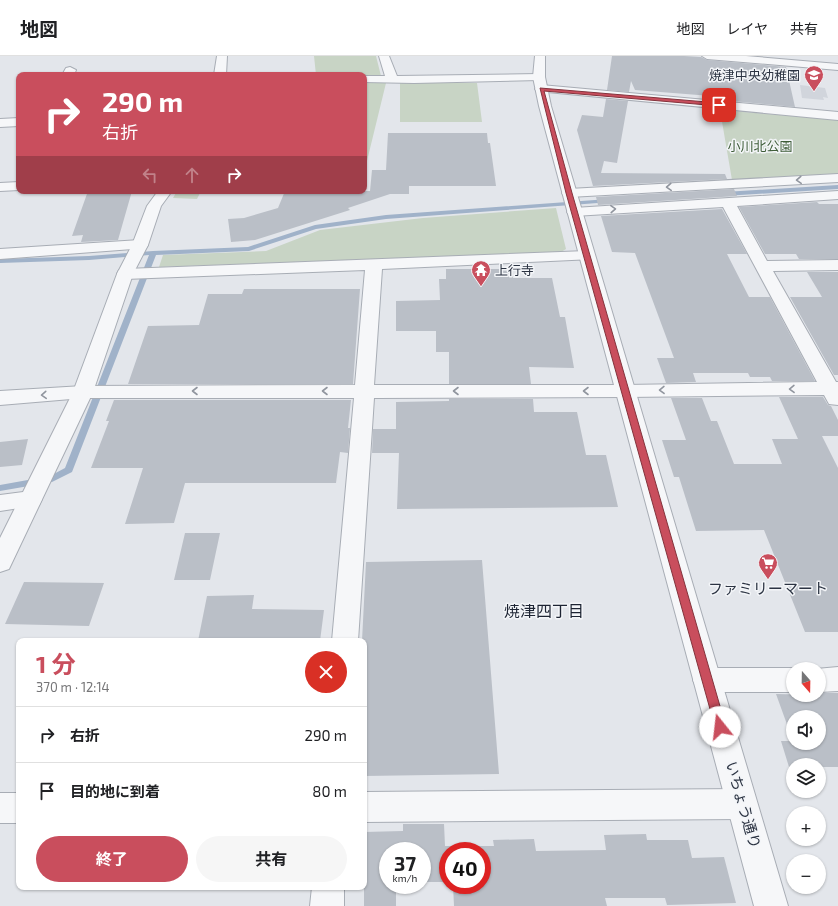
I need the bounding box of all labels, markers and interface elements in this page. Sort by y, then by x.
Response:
text: 地図 [20,17,58,40]
text: 地図 [676,20,704,37]
text: レイヤ [726,20,768,37]
text: 共有 [790,20,818,37]
school or university icon: 焼津中央幼稚園 [803,64,825,92]
place label: 焼津中央幼稚園 [709,67,800,83]
text: 290 m [102,84,183,118]
icon: right [36,88,88,140]
pin [702,88,736,122]
icon: arrive [708,94,730,116]
text: 右折 [102,121,138,143]
park label: 小川北公園 [727,138,793,154]
icon: left [139,164,161,186]
icon: ahead [181,164,203,186]
icon: right [223,164,245,186]
one-way arrow [796,176,802,184]
one-way arrow [666,183,672,192]
one-way arrow [610,205,616,214]
temple icon: 上行寺 [470,259,492,287]
place label: 上行寺 [495,262,534,278]
one-way arrow [789,385,795,393]
one-way arrow [659,386,665,394]
one-way arrow [192,387,198,395]
one-way arrow [322,387,328,395]
one-way arrow [453,387,459,395]
one-way arrow [583,387,589,395]
one-way arrow [41,390,47,399]
supermarket icon: ファミリーマート [757,552,779,580]
place label: ファミリーマート [708,579,828,597]
district label: 焼津四丁目 [504,601,584,620]
text: 1 分 [36,649,76,678]
button: close [305,651,347,693]
north arrow [786,662,826,702]
map controls [786,662,826,894]
text: 370 m · 12:14 [36,679,110,695]
position arrow [699,706,741,748]
button: sound [786,710,826,750]
icon: right [36,724,58,746]
text: 右折 [70,726,100,744]
text: 290 m [304,726,347,744]
button: layers [786,758,826,798]
street label: いちょう通り [723,759,765,850]
icon: arrive [36,780,58,802]
text: 目的地に到着 [70,782,160,800]
text: 80 m [312,782,347,800]
button: + [786,806,826,846]
button: 終了 [36,836,188,882]
button: 共有 [196,836,347,882]
speed limit sign: 40 [439,842,491,894]
text: 37 [394,851,416,875]
button: − [786,854,826,894]
text: km/h [393,872,417,884]

